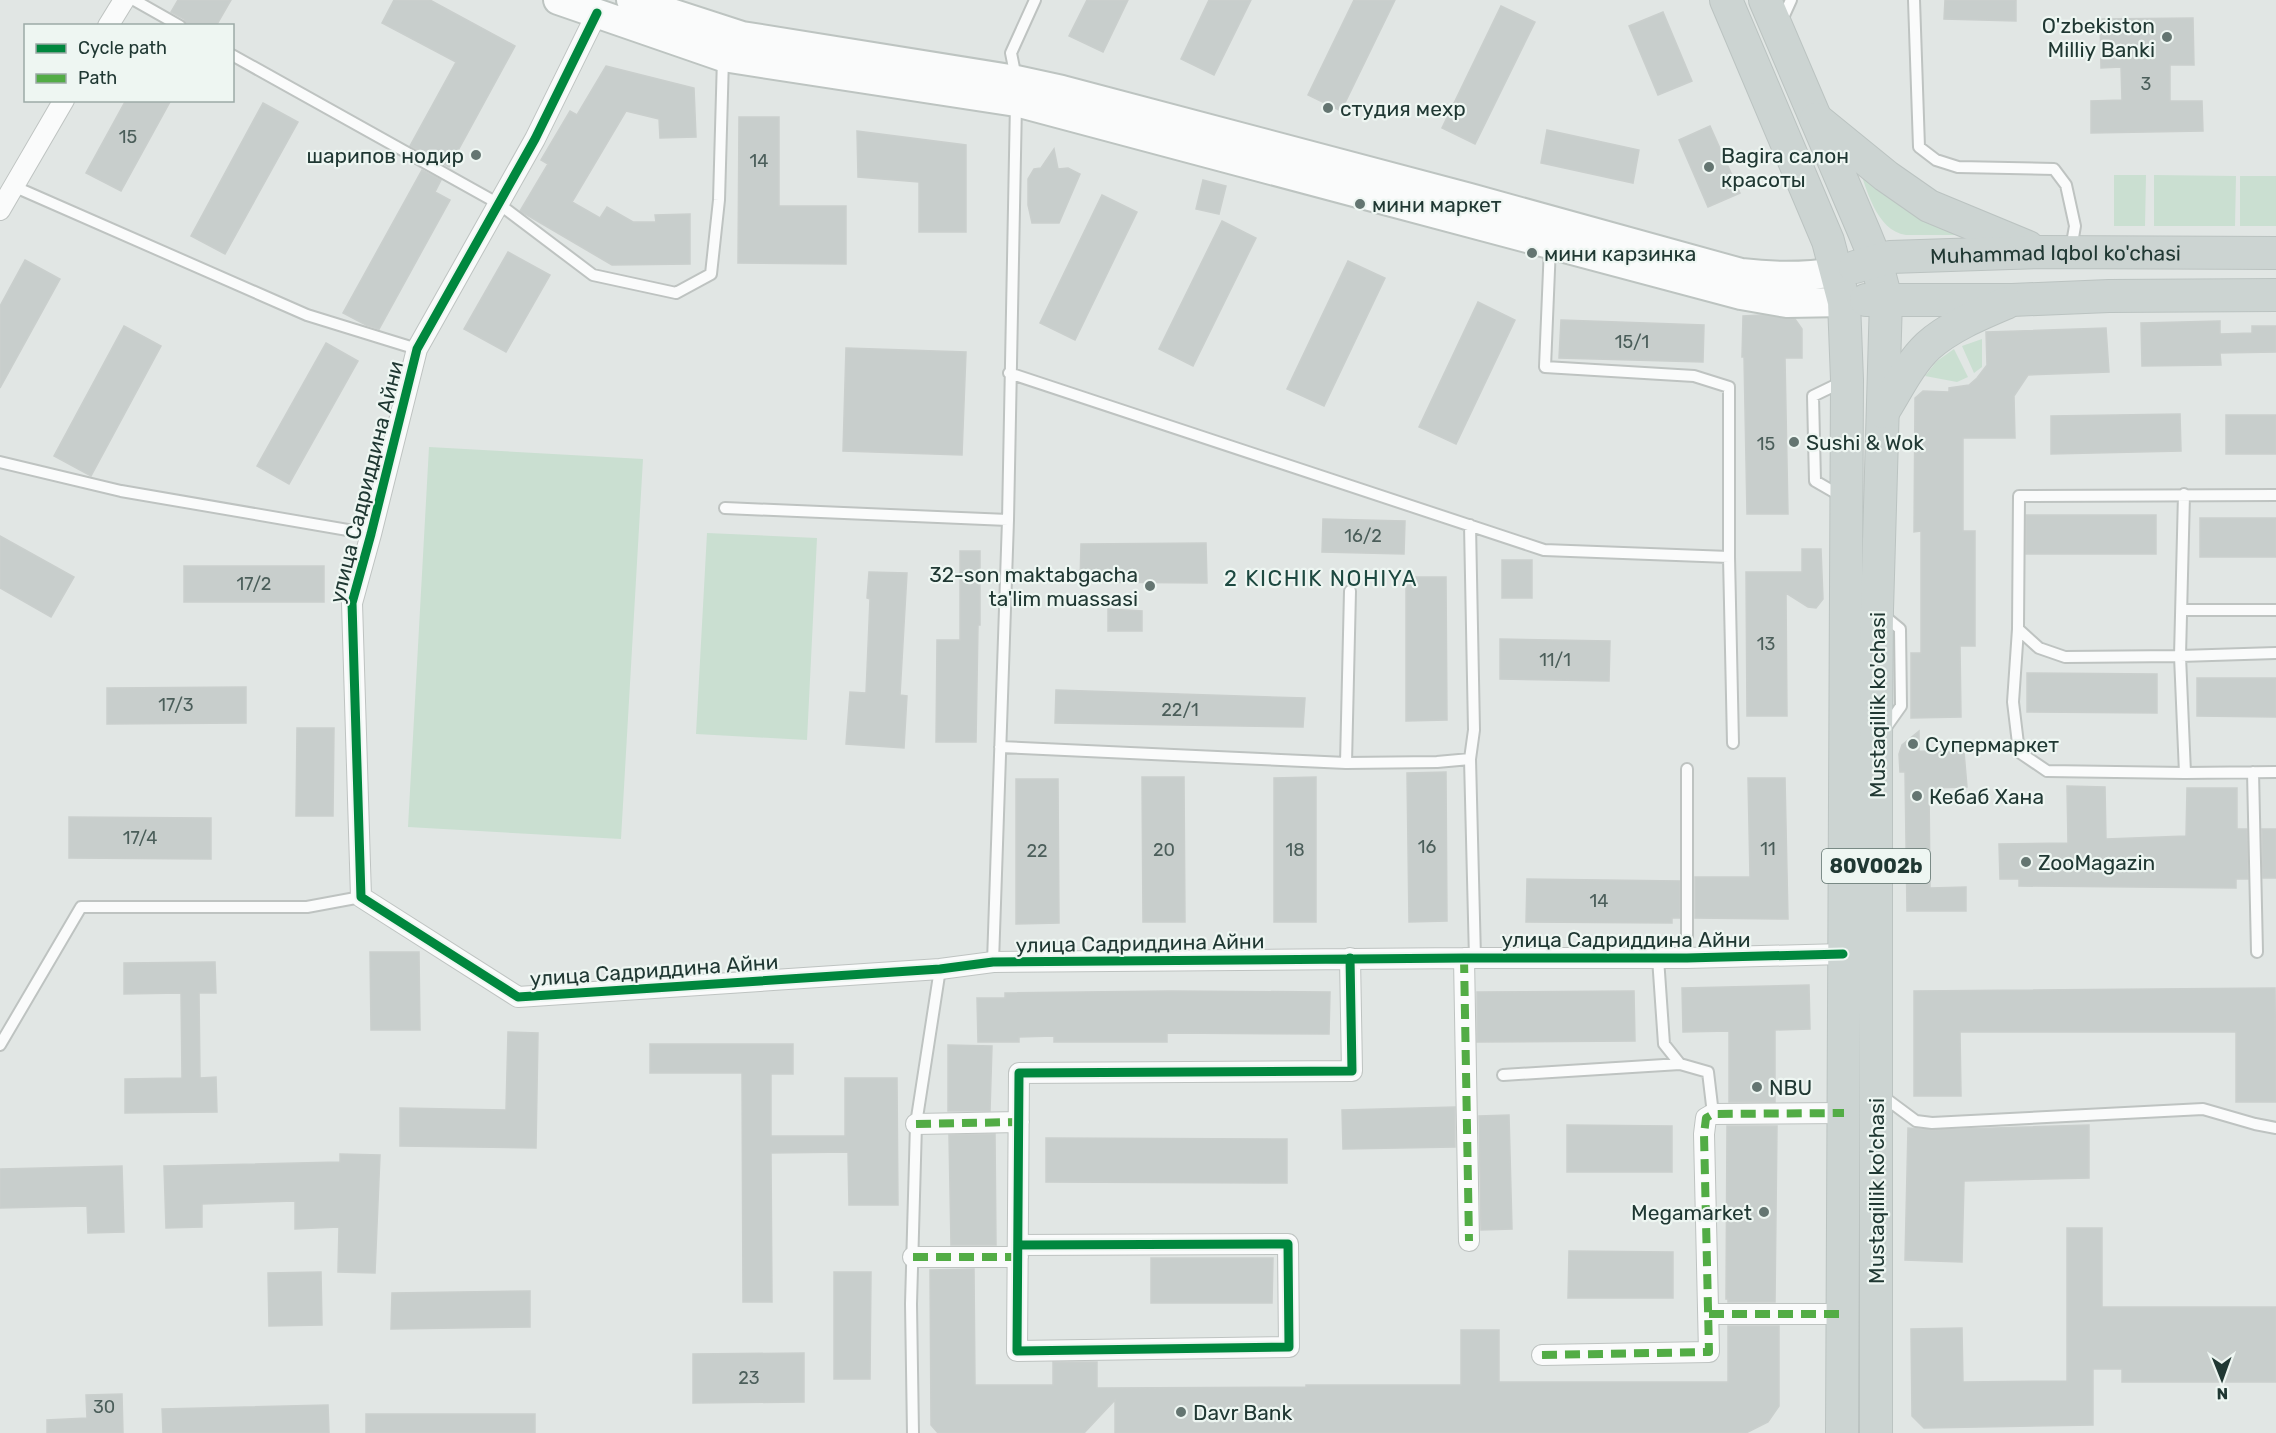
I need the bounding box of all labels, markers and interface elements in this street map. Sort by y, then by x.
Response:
place label: O'zbekiston Milliy Banki [2042,13,2155,62]
legend [24,24,234,102]
marker: O'zbekiston Milliy Banki [2160,30,2174,44]
text: Cycle path [78,37,167,59]
text: Path [78,67,117,89]
house number: 3 [2141,73,2151,95]
place label: студия мехр [1340,96,1466,121]
marker: студия мехр [1321,101,1335,115]
house number: 15 [119,126,137,148]
place label: шарипов нодир [306,143,464,168]
place label: Bagira салон красоты [1721,143,1849,192]
marker: шарипов нодир [469,148,483,162]
house number: 14 [750,150,768,172]
marker: Bagira салон красоты [1702,160,1716,174]
place label: мини маркет [1372,192,1502,217]
marker: мини маркет [1353,197,1367,211]
street label: Muhammad Iqbol ko'chasi [1930,239,2181,268]
place label: мини карзинка [1544,241,1696,266]
marker: мини карзинка [1525,246,1539,260]
house number: 15/1 [1615,331,1649,353]
street label: улица Садриддина Айни [324,358,408,606]
place label: Sushi & Wok [1806,430,1924,455]
house number: 15 [1757,433,1775,455]
marker: Sushi & Wok [1787,435,1801,449]
house number: 16/2 [1344,525,1382,547]
place label: 32-son maktabgacha ta'lim muassasi [929,562,1138,611]
district label: 2 KICHIK NOHIYA [1224,565,1418,592]
house number: 17/2 [237,573,271,595]
marker: 32-son maktabgacha ta'lim muassasi [1143,579,1157,593]
street label: Mustaqillik ko'chasi [1865,612,1890,798]
house number: 13 [1757,633,1775,655]
house number: 11/1 [1539,649,1571,671]
house number: 17/3 [158,694,194,716]
house number: 22/1 [1161,699,1199,721]
place label: Супермаркет [1925,732,2059,757]
marker: Супермаркет [1906,737,1920,751]
place label: Кебаб Хана [1929,784,2044,809]
marker: Кебаб Хана [1910,789,1924,803]
house number: 17/4 [123,827,157,849]
house number: 16 [1418,836,1436,858]
house number: 11 [1760,838,1776,860]
house number: 20 [1153,839,1175,861]
house number: 18 [1285,839,1305,861]
house number: 22 [1026,840,1048,862]
road number: 80V002b [1822,849,1930,883]
place label: ZooMagazin [2038,850,2155,875]
marker: ZooMagazin [2019,855,2033,869]
house number: 14 [1590,890,1608,912]
street label: улица Садриддина Айни [1502,927,1750,952]
street label: улица Садриддина Айни [1015,928,1265,958]
street label: улица Садриддина Айни [529,949,779,991]
place label: NBU [1769,1075,1812,1100]
marker: NBU [1750,1080,1764,1094]
street label: Mustaqillik ko'chasi [1864,1098,1889,1284]
place label: Megamarket [1631,1200,1752,1225]
marker: Megamarket [1757,1205,1771,1219]
north arrow [2192,1349,2252,1409]
house number: 23 [738,1367,760,1389]
text: N [2216,1384,2228,1403]
house number: 30 [93,1396,115,1418]
place label: Davr Bank [1193,1400,1292,1425]
marker: Davr Bank [1174,1405,1188,1419]

